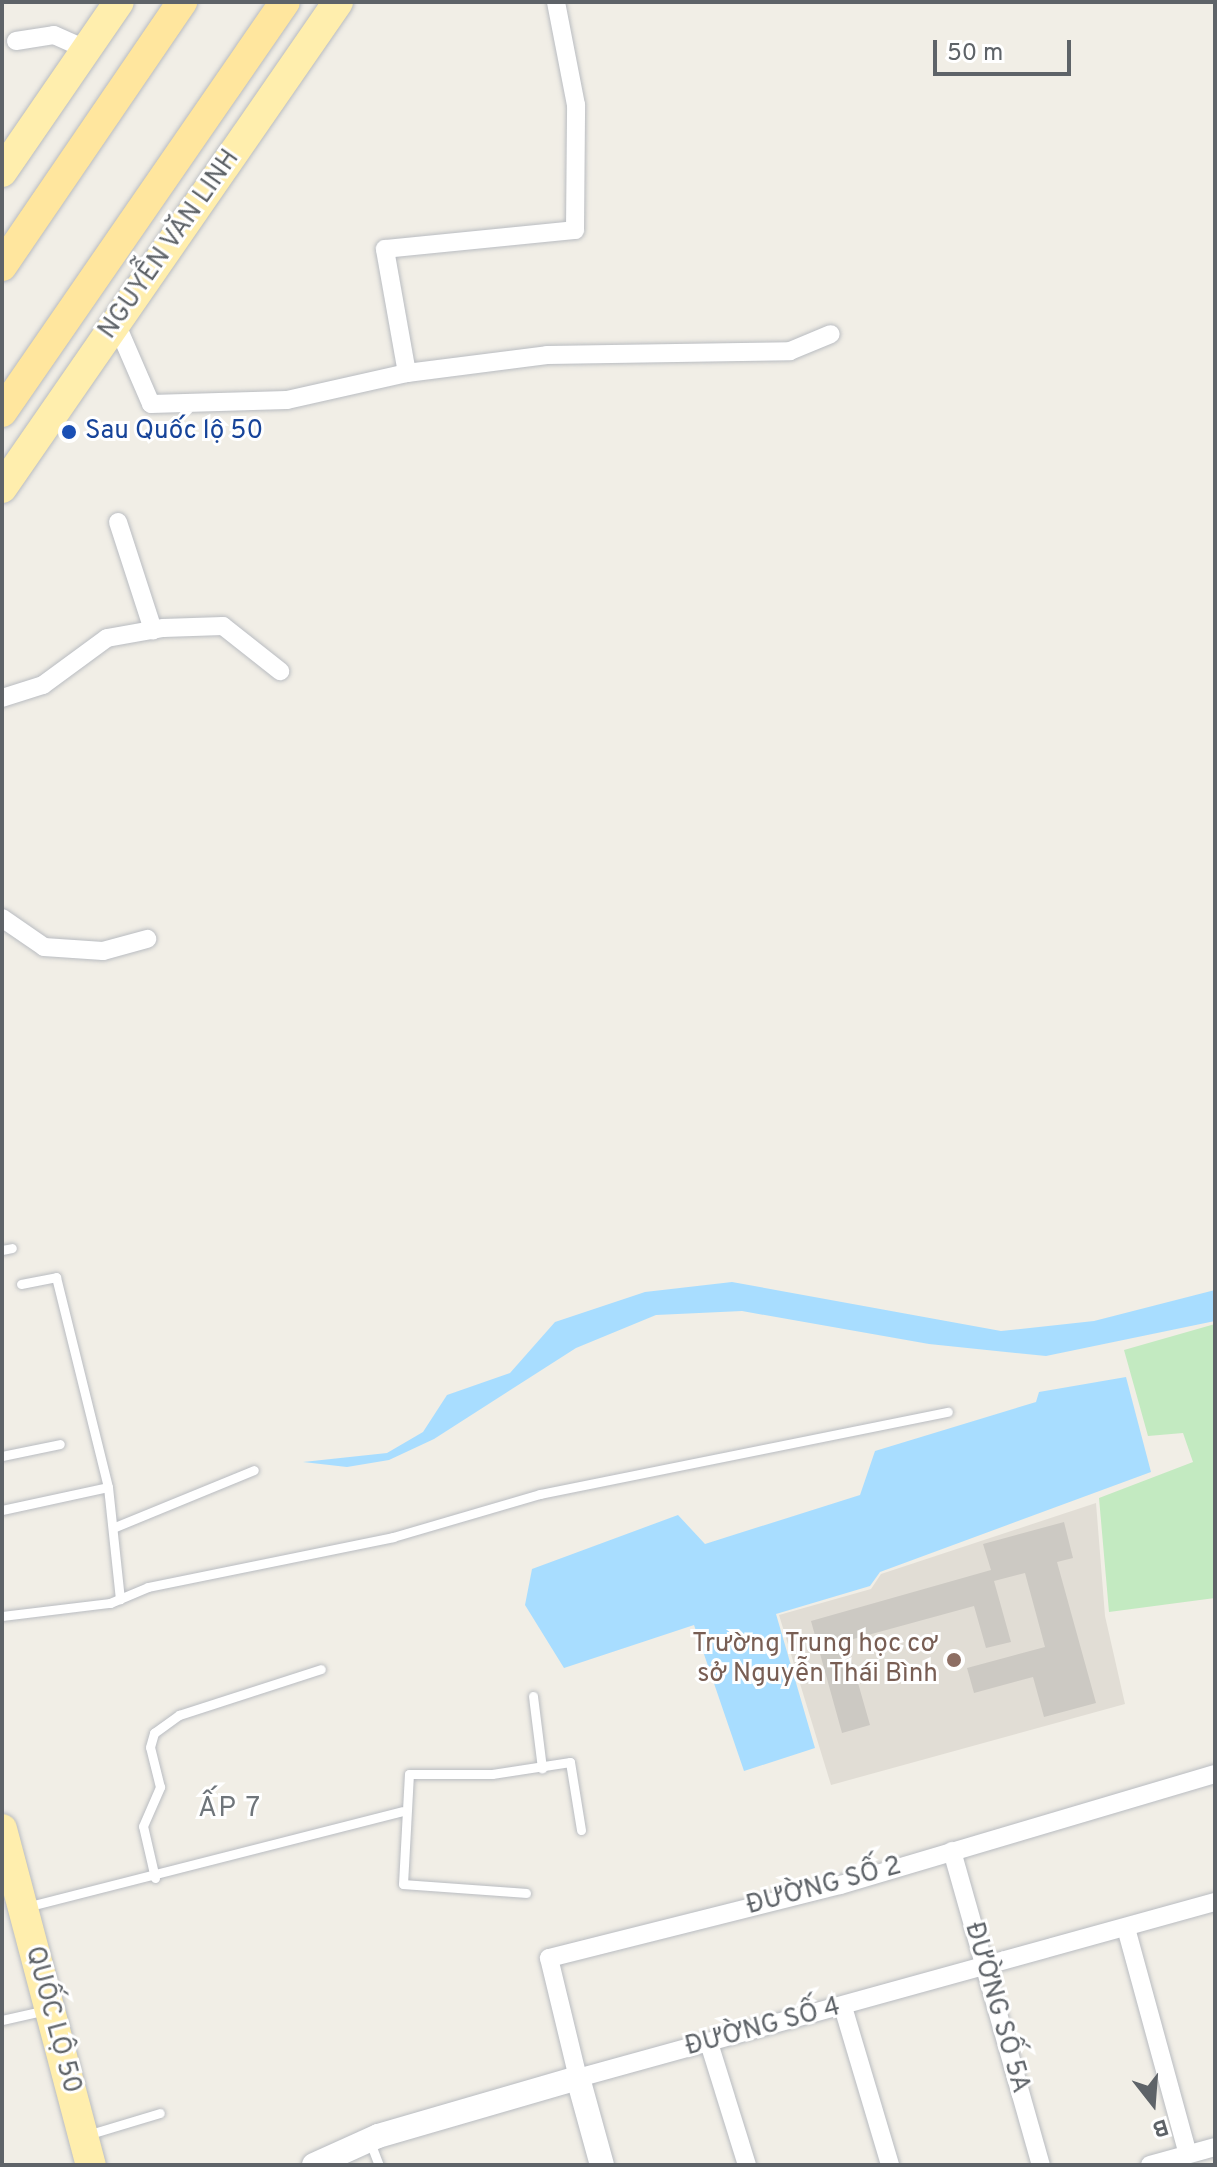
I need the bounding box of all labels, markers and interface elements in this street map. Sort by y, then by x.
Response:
scale bar [937,24,1075,74]
text: 50 m [947,39,1003,69]
street label: NGUYỄN VĂN LINH [93,144,247,346]
place label: Sau Quốc lộ 50 [85,416,263,448]
marker: Sau Quốc lộ 50 [60,423,78,441]
place label: Trường Trung học cơ sở Nguyễn Thái Bình [691,1629,938,1690]
marker: Trường Trung học cơ sở Nguyễn Thái Bình [945,1651,963,1669]
district label: ẤP 7 [197,1792,263,1826]
street label: ĐƯỜNG SỐ 2 [743,1851,905,1923]
street label: ĐƯỜNG SỐ 5A [957,1919,1035,2097]
street label: QUỐC LỘ 50 [17,1943,87,2097]
street label: ĐƯỜNG SỐ 4 [682,1992,844,2064]
north arrow [1113,2063,1193,2143]
text: B [1149,2111,1171,2142]

